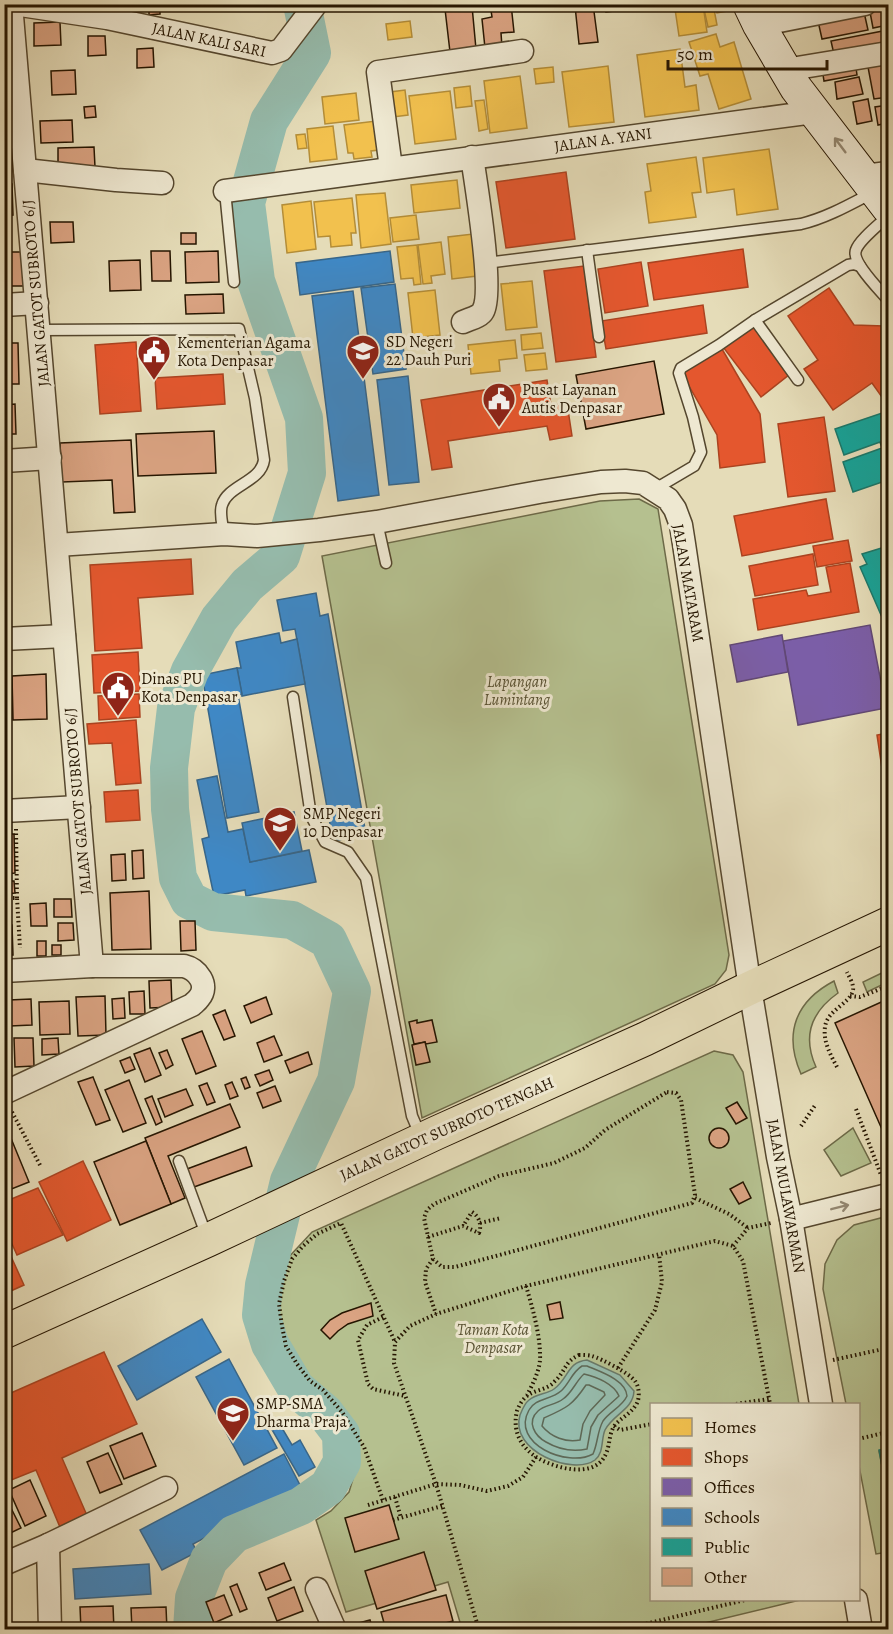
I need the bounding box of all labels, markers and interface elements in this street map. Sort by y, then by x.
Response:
street label: JALAN KALI SARI [150,17,268,63]
scale bar [668,33,827,71]
text: 50 m [677,42,713,66]
street label: JALAN A. YANI [553,122,653,158]
one-way arrow [834,137,847,153]
street label: JALAN GATOT SUBROTO 6/J [17,198,55,388]
place label: SD Negeri 22 Dauh Puri [386,331,472,371]
place label: Kementerian Agama Kota Denpasar [177,332,311,372]
school or university icon: SD Negeri 22 Dauh Puri [345,333,381,380]
public building icon: Kementerian Agama Kota Denpasar [136,334,172,381]
place label: Pusat Layanan Autis Denpasar [521,379,622,419]
public building icon: Pusat Layanan Autis Denpasar [481,381,517,428]
street label: JALAN MATARAM [667,522,709,644]
place label: Dinas PU Kota Denpasar [141,668,238,708]
public building icon: Dinas PU Kota Denpasar [100,670,136,717]
park label: Lapangan Lumintang [484,671,550,711]
street label: JALAN GATOT SUBROTO 6/J [59,706,97,896]
place label: SMP Negeri 10 Denpasar [303,803,383,843]
school or university icon: SMP Negeri 10 Denpasar [262,805,298,852]
street label: JALAN GATOT SUBROTO TENGAH [337,1072,557,1186]
street label: JALAN MULAWARMAN [762,1117,810,1275]
one-way arrow [830,1200,849,1212]
park label: Taman Kota Denpasar [457,1319,530,1359]
place label: SMP-SMA Dharma Praja [256,1393,347,1433]
school or university icon: SMP-SMA Dharma Praja [215,1395,251,1442]
legend [650,1403,860,1601]
text: Homes [704,1415,756,1439]
text: Shops [704,1445,749,1469]
text: Offices [704,1475,755,1499]
text: Schools [704,1505,760,1529]
text: Public [704,1535,750,1559]
text: Other [704,1565,747,1589]

